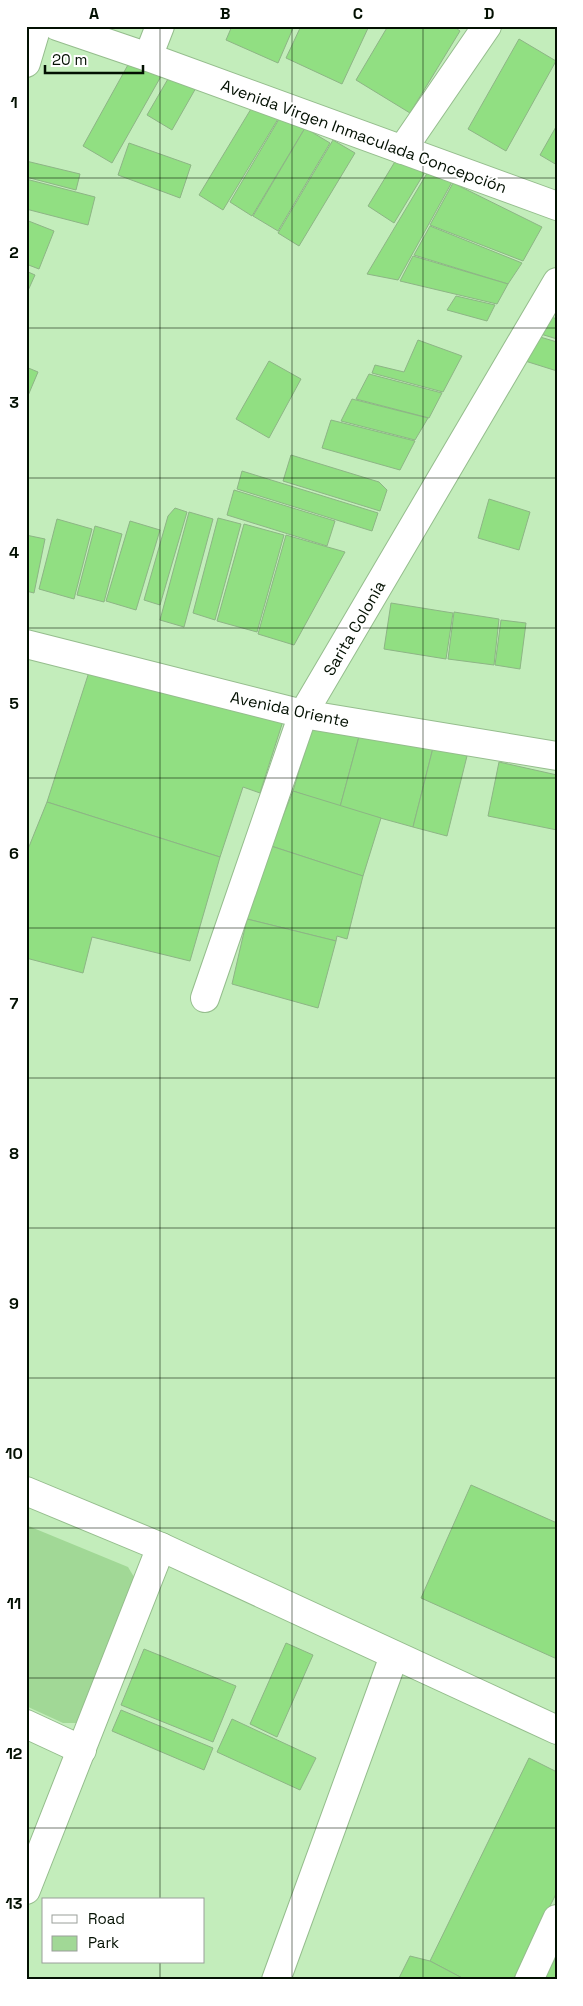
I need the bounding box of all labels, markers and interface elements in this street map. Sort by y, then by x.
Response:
text: A [89,3,99,24]
text: B [220,3,230,24]
text: C [353,3,363,24]
text: D [484,3,494,24]
scale bar [45,42,142,74]
text: 20 m [52,50,87,69]
street label: Avenida Virgen Inmaculada Concepción [218,75,510,198]
text: 1 [10,92,18,113]
text: 2 [9,242,19,263]
text: 3 [9,392,19,413]
text: 4 [9,542,19,563]
street label: Sarita Colonia [319,577,390,680]
street label: Avenida Oriente [228,687,351,732]
text: 5 [9,693,19,714]
text: 6 [9,843,19,864]
text: 7 [10,993,19,1014]
text: 8 [9,1143,19,1164]
text: 9 [9,1293,19,1314]
text: 10 [5,1443,23,1464]
text: 11 [7,1593,21,1614]
text: 12 [6,1743,22,1764]
text: 13 [6,1893,23,1914]
legend [42,1898,205,1964]
text: Road [88,1909,125,1928]
text: Park [88,1933,119,1952]

